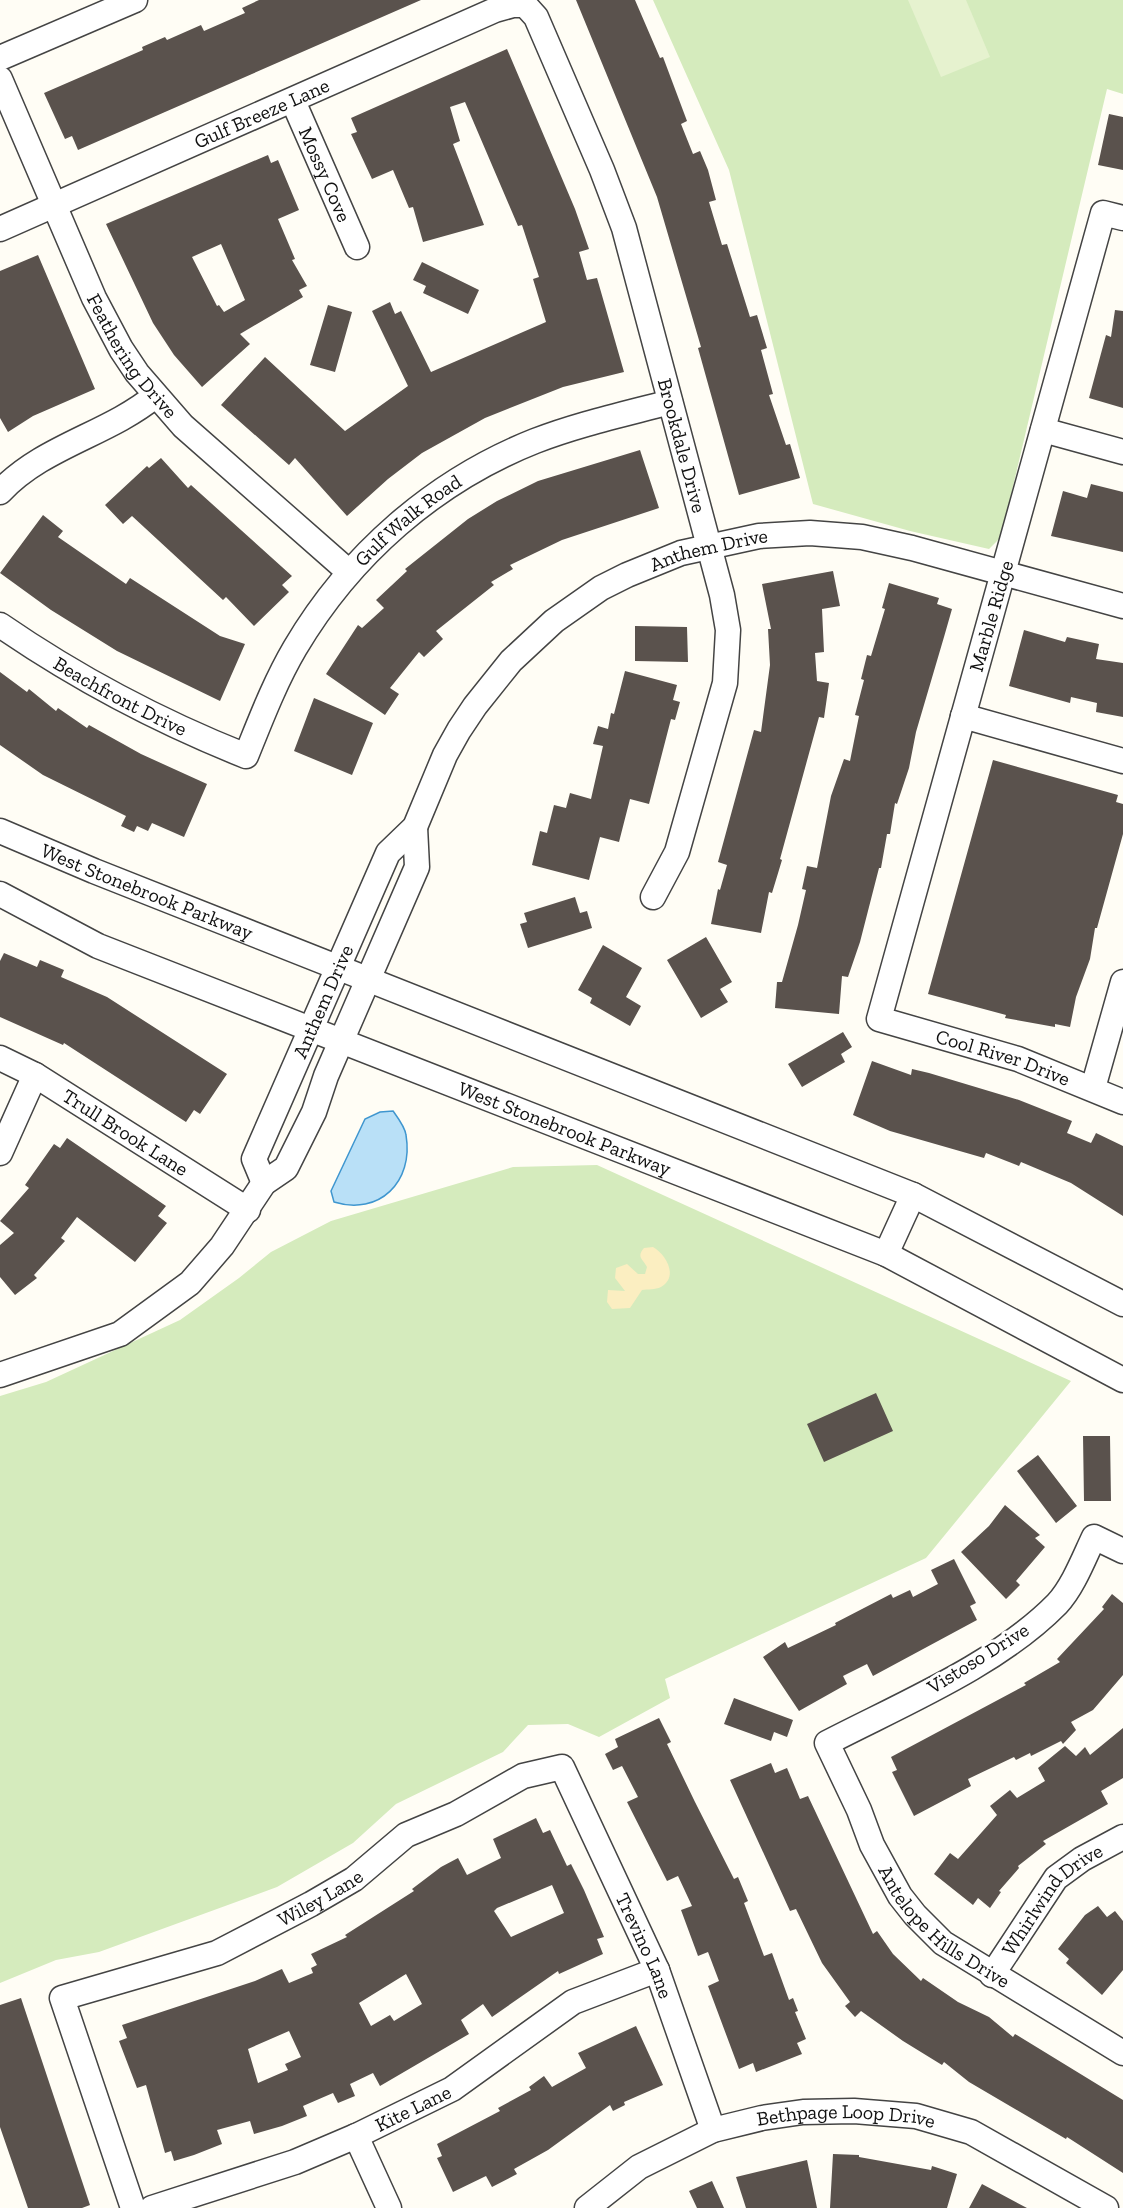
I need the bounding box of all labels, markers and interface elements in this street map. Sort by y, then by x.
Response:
street label: Gulf Breeze Lane [190,73,333,154]
street label: Mossy Cove [294,123,356,226]
street label: Feathering Drive [82,289,183,423]
street label: Brookdale Drive [653,376,711,515]
street label: Gulf Walk Road [350,469,466,571]
street label: Anthem Drive [646,524,768,577]
street label: Marble Ridge [964,558,1018,674]
street label: Beachfront Drive [49,651,191,741]
street label: West Stonebrook Parkway [38,838,257,945]
street label: Anthem Drive [288,941,358,1062]
street label: Cool River Drive [933,1024,1074,1091]
street label: West Stonebrook Parkway [455,1076,675,1181]
street label: Trull Brook Lane [58,1084,193,1181]
street label: Vistoso Drive [922,1617,1033,1699]
street label: Whirlwind Drive [996,1838,1107,1960]
street label: Antelope Hills Drive [873,1861,1014,1993]
street label: Wiley Lane [273,1865,368,1931]
street label: Trevino Lane [611,1889,678,2002]
street label: Kite Lane [371,2079,455,2137]
street label: Bethpage Loop Drive [755,2099,938,2133]

